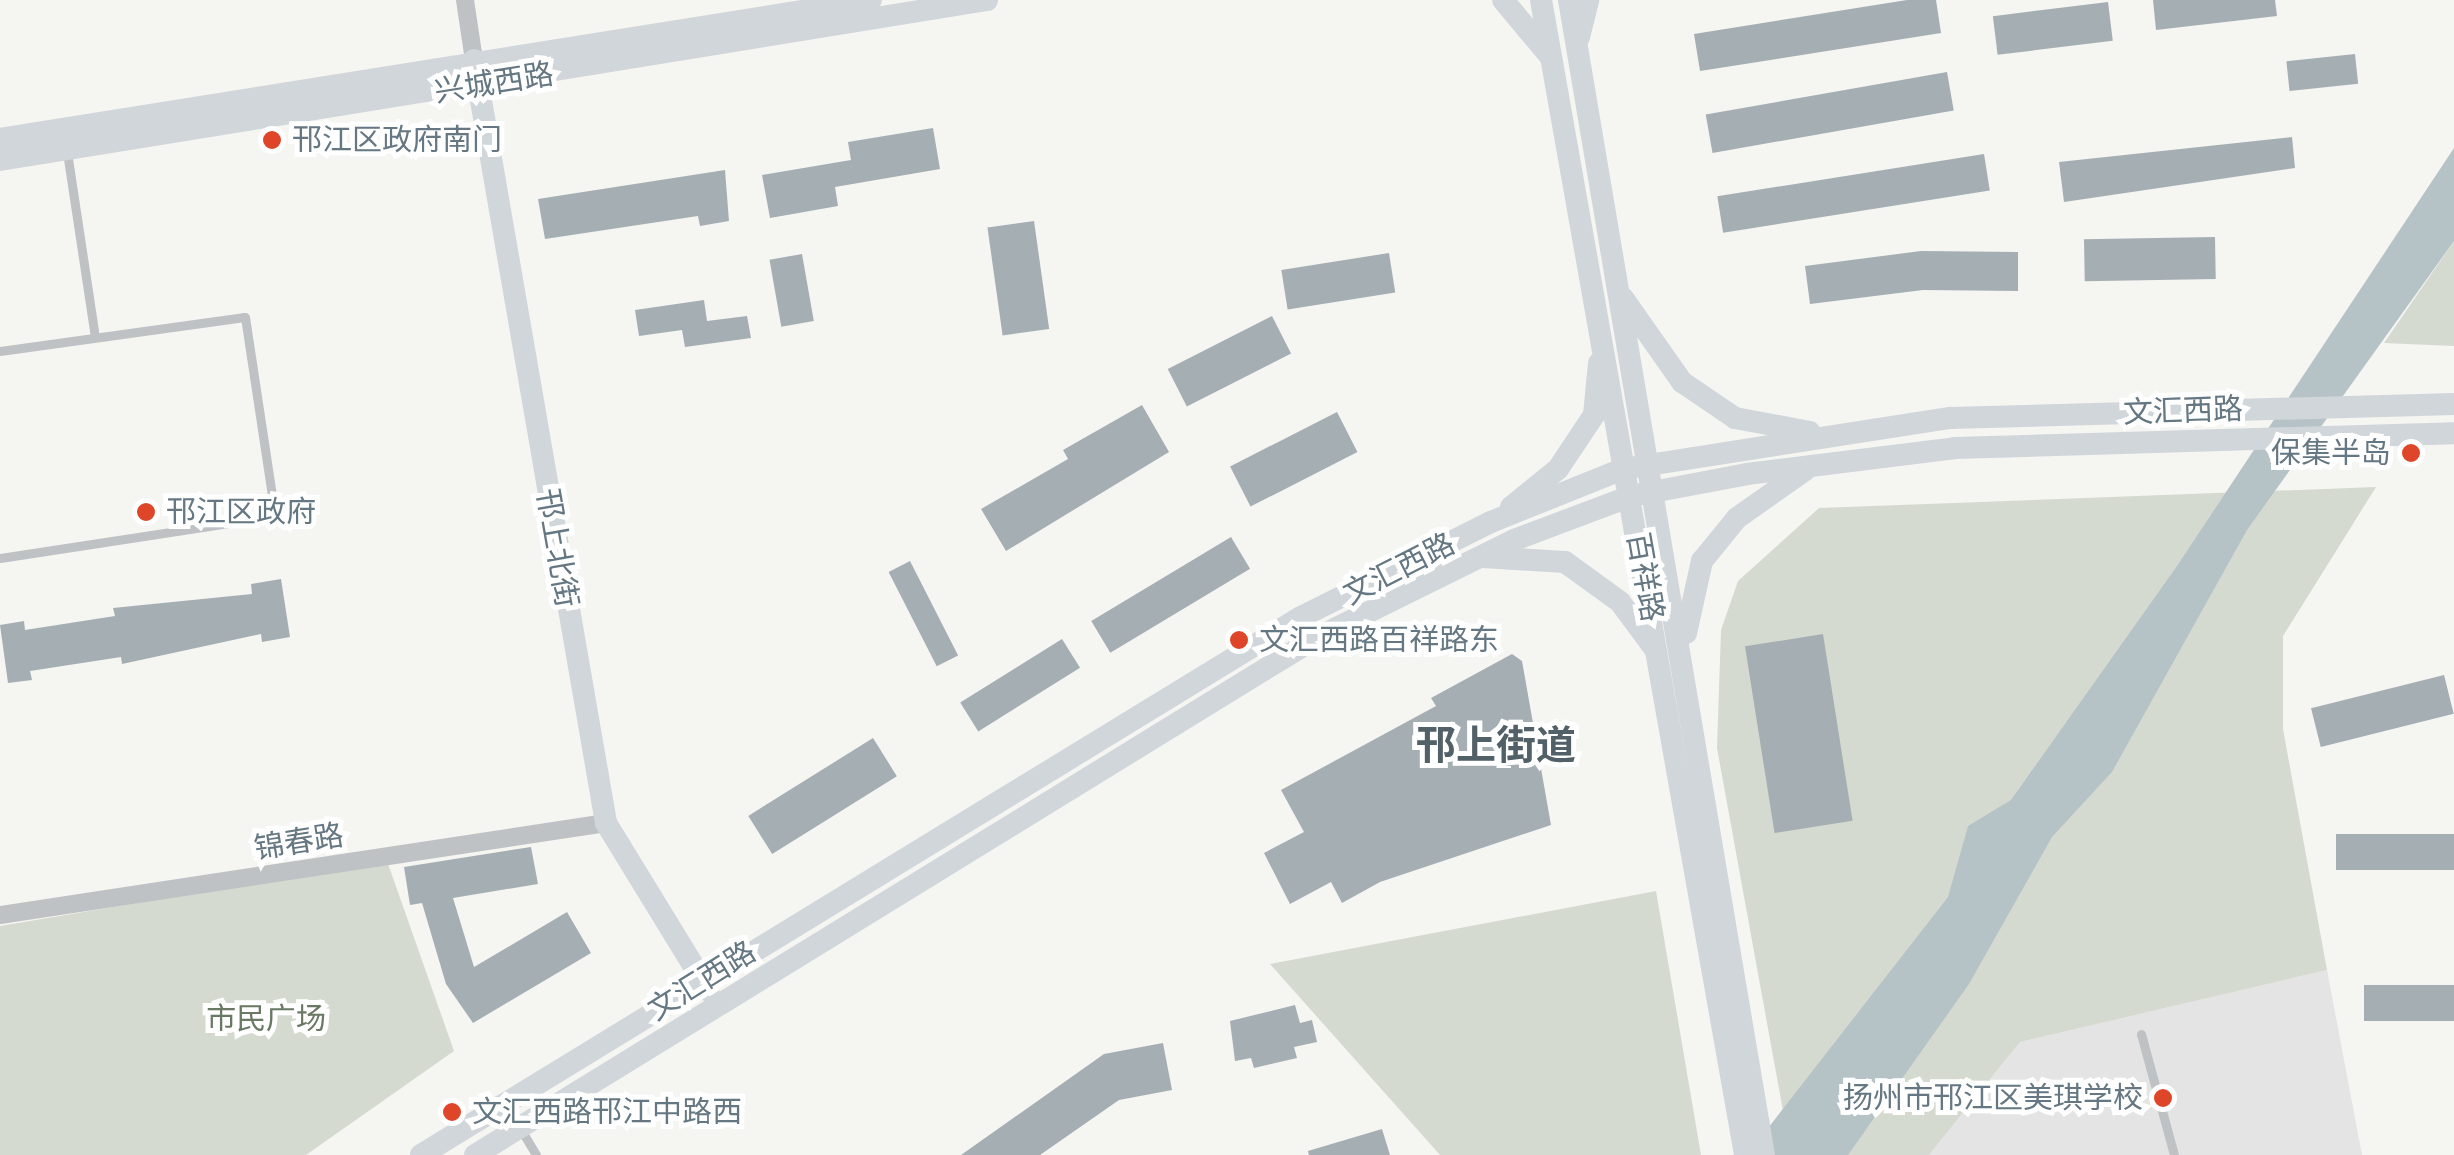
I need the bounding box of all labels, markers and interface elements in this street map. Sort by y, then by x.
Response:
street label: 兴城西路 [432,56,556,110]
place label: 邗江区政府南门 [292,122,502,158]
marker: 邗江区政府南门 [261,129,283,151]
street label: 文汇西路 [2122,391,2244,431]
place label: 保集半岛 [2271,435,2391,471]
marker: 保集半岛 [2400,442,2422,464]
street label: 邗上北街 [529,486,585,610]
place label: 邗江区政府 [166,494,316,530]
marker: 邗江区政府 [135,501,157,523]
street label: 文汇西路 [1337,526,1461,612]
street label: 百祥路 [1619,530,1671,624]
place label: 文汇西路百祥路东 [1259,622,1499,658]
marker: 文汇西路百祥路东 [1228,629,1250,651]
district label: 邗上街道 [1416,721,1576,769]
street label: 锦春路 [252,817,346,867]
street label: 文汇西路 [642,934,762,1028]
park label: 市民广场 [206,1001,326,1037]
place label: 扬州市邗江区美琪学校 [1843,1080,2143,1116]
marker: 扬州市邗江区美琪学校 [2152,1087,2174,1109]
place label: 文汇西路邗江中路西 [472,1094,742,1130]
marker: 文汇西路邗江中路西 [441,1101,463,1123]

